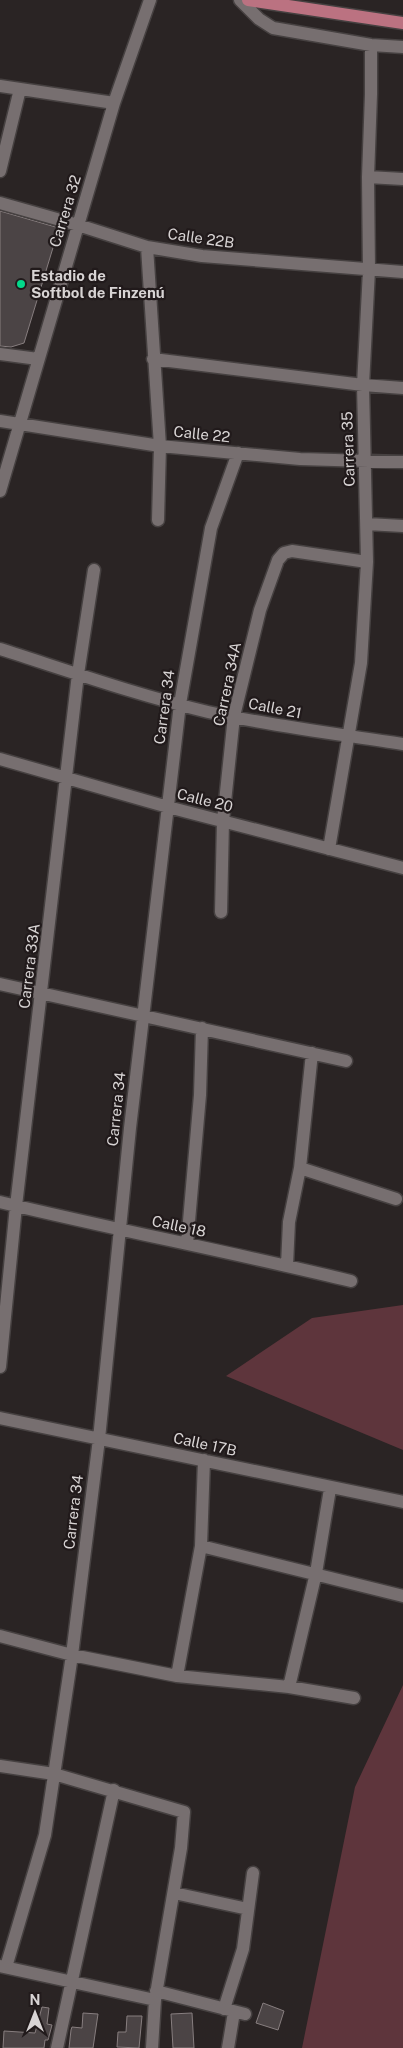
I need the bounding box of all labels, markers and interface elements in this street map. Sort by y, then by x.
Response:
street label: Carrera 32 [46,173,84,249]
street label: Calle 22B [167,225,235,251]
place label: Estadio de Softbol de Finzenú [31,267,165,301]
marker: Estadio de Softbol de Finzenú [15,278,27,290]
street label: Carrera 35 [338,411,358,487]
street label: Calle 22 [173,423,231,445]
street label: Carrera 34A [210,640,244,728]
street label: Carrera 34 [150,669,178,745]
street label: Calle 21 [247,694,303,722]
street label: Calle 20 [175,785,235,815]
street label: Carrera 33A [15,922,43,1010]
street label: Carrera 34 [104,1071,128,1147]
street label: Calle 18 [150,1212,208,1240]
street label: Calle 17B [172,1429,238,1459]
street label: Carrera 34 [60,1474,86,1550]
north arrow [10,1988,60,2038]
text: N [30,1992,40,2008]

